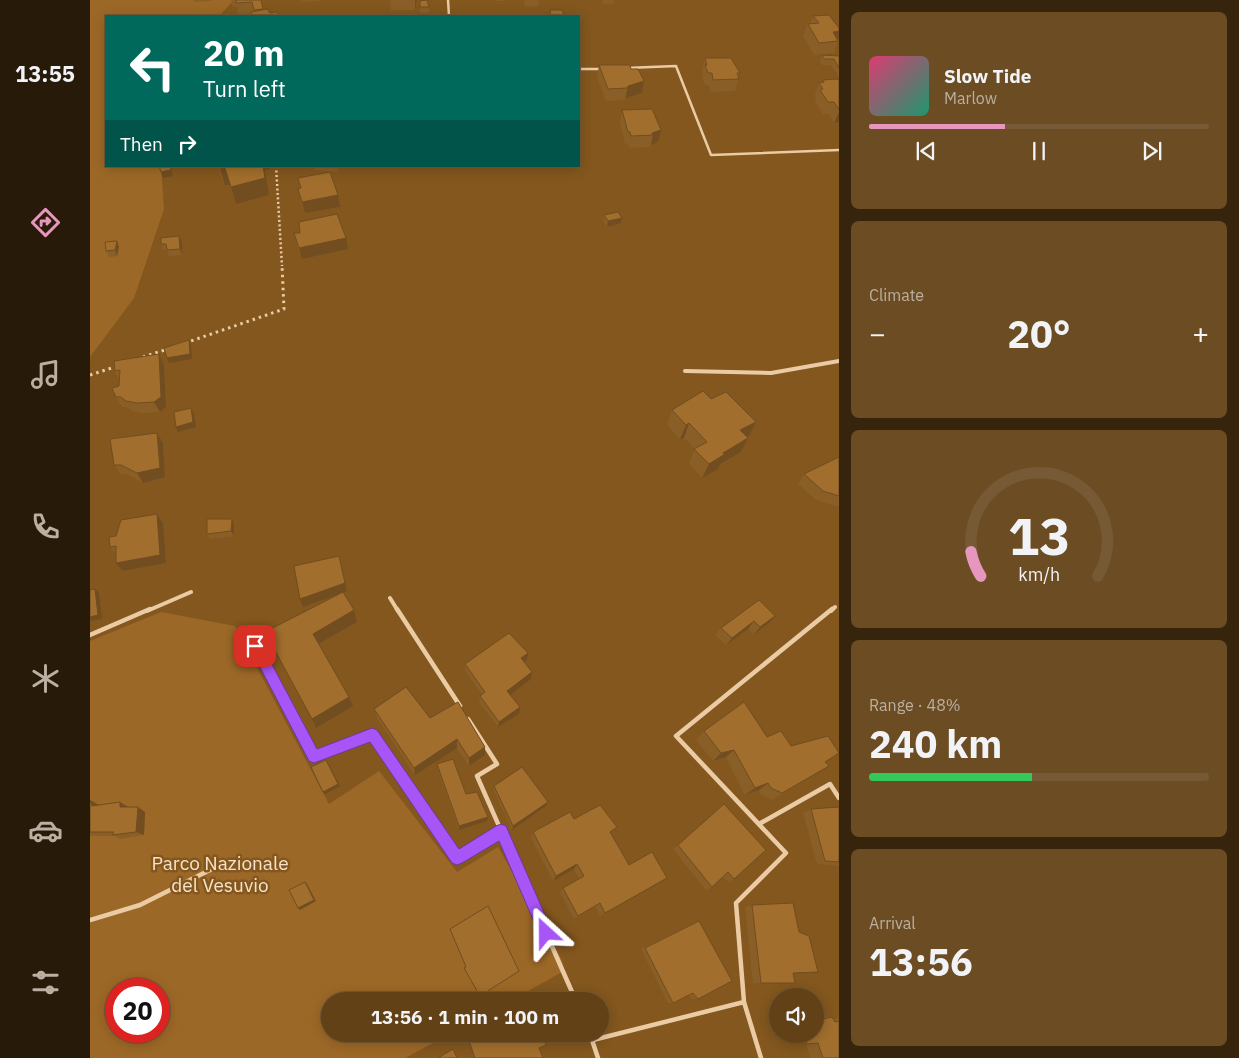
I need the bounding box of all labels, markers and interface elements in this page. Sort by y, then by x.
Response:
text: 20 m [203,30,285,76]
icon: left [120,35,185,100]
text: 13:55 [15,59,75,88]
text: Slow Tide [944,64,1031,88]
text: Turn left [203,74,286,103]
text: Marlow [944,88,997,108]
icon: right [173,130,201,158]
text: Then [120,132,163,156]
icon: previous [912,137,940,165]
icon: pause [1025,137,1053,165]
icon: next [1138,137,1166,165]
icon: directions [28,205,63,240]
text: Climate [869,285,924,305]
text: 20° [1007,309,1071,358]
text: − [869,315,886,352]
text: + [1192,315,1209,352]
icon: music [28,357,63,392]
text: 13 [1008,502,1070,569]
icon: phone [28,509,63,544]
text: km/h [1018,563,1060,586]
pin [234,625,276,667]
icon: arrive [241,632,269,660]
icon: climate [28,661,63,696]
text: Range · 48% [869,695,961,715]
text: 240 km [869,719,1002,768]
icon: car [28,813,63,848]
park label: Parco Nazionale del Vesuvio [151,851,289,897]
position arrow [519,906,571,958]
text: Arrival [869,913,916,933]
text: 13:56 [869,937,973,986]
icon: filters [28,965,63,1000]
speed limit sign: 20 [105,978,170,1043]
map controls [769,988,824,1043]
button: sound [769,988,824,1043]
text: 13:56 · 1 min · 100 m [371,1005,559,1029]

